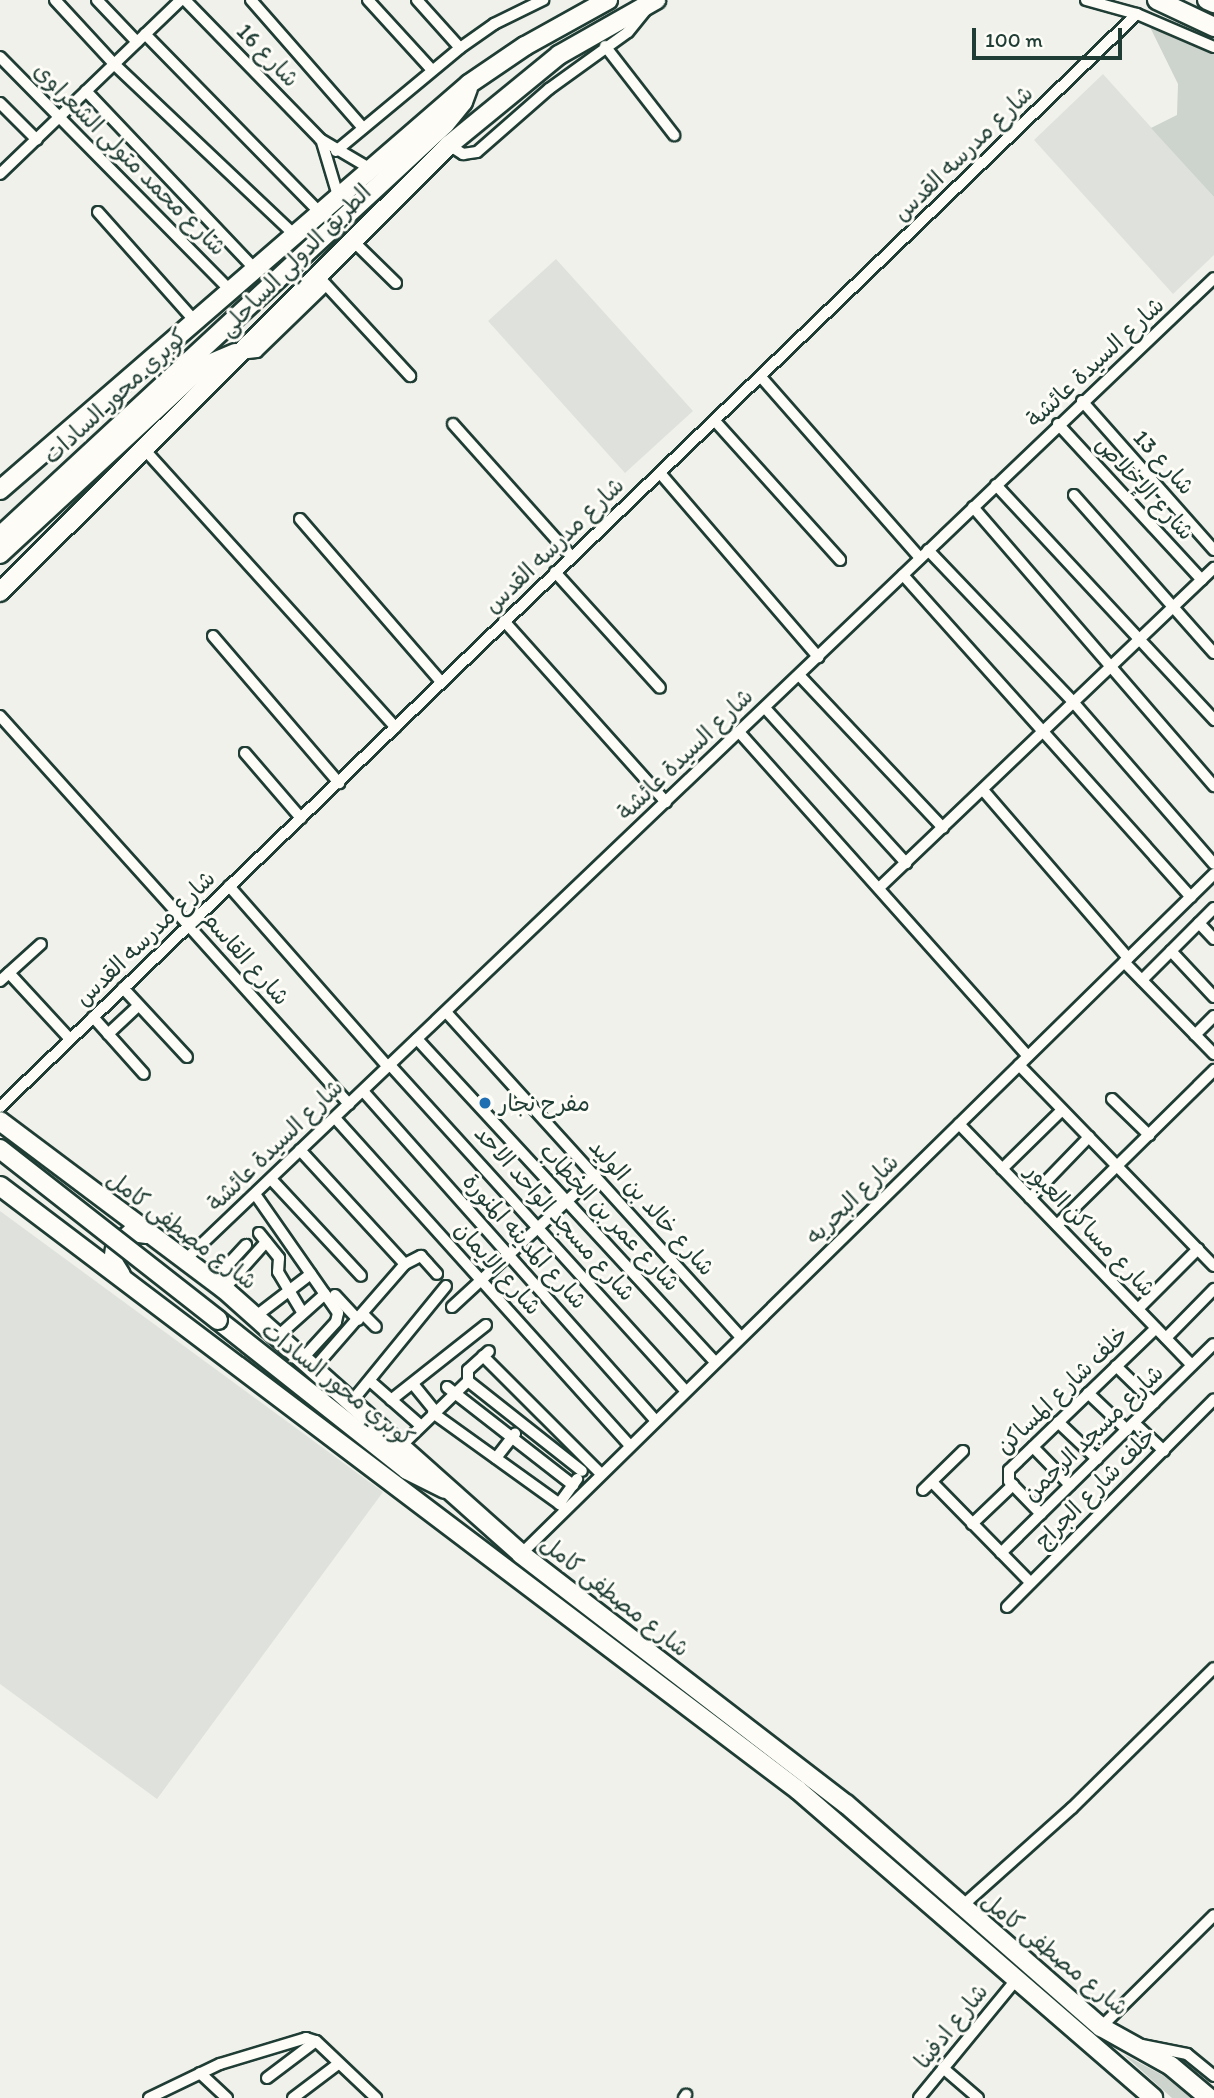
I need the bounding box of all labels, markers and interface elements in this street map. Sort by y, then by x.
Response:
scale bar [976,14,1126,58]
street label: شارع 16 [231,17,305,93]
text: 100 m [985,27,1043,52]
street label: شارع محمد متولى الشعراوى [28,57,232,261]
street label: شارع مدرسه القدس [887,79,1039,227]
street label: الطريق الدولي الساحلى [213,178,377,342]
street label: شارع السيدة عائشة [1020,291,1170,433]
street label: كوبري محور السادات [38,322,192,470]
street label: شارع 13 [1128,424,1200,500]
street label: شارع الإخلاص [1090,430,1200,546]
street label: شارع مدرسه القدس [478,471,630,619]
street label: شارع السيدة عائشة [611,682,759,826]
street label: شارع مدرسه القدس [69,864,221,1012]
street label: شارع القاسم [196,905,296,1011]
street label: شارع السيدة عائشة [201,1073,349,1217]
place label: مفرح نجار [499,1089,590,1117]
marker: مفرح نجار [477,1095,493,1111]
street label: شارع مسجد الواحد الاحد [469,1120,641,1306]
street label: شارع خالد بن الوليد [583,1133,721,1281]
street label: شارع عمر بن الخطاب [534,1137,686,1297]
street label: شارع البحريه [800,1148,904,1250]
street label: شارع مساكن العبور [1020,1157,1162,1303]
street label: شارع مصطفى كامل [102,1165,262,1295]
street label: شارع المدينه المنورة [457,1168,593,1314]
street label: شارع الايمان [449,1216,547,1320]
street label: كوبري محور السادات [256,1316,420,1452]
street label: خلف شارع المساكن [990,1320,1134,1460]
street label: شارع مسجد الرحمن [1017,1359,1169,1507]
street label: خلف شارع الجراج [1029,1422,1161,1554]
street label: شارع مصطفى كامل [535,1529,695,1663]
street label: شارع مصطفى كامل [976,1886,1134,2022]
street label: شارع ادفينا [908,1978,994,2074]

